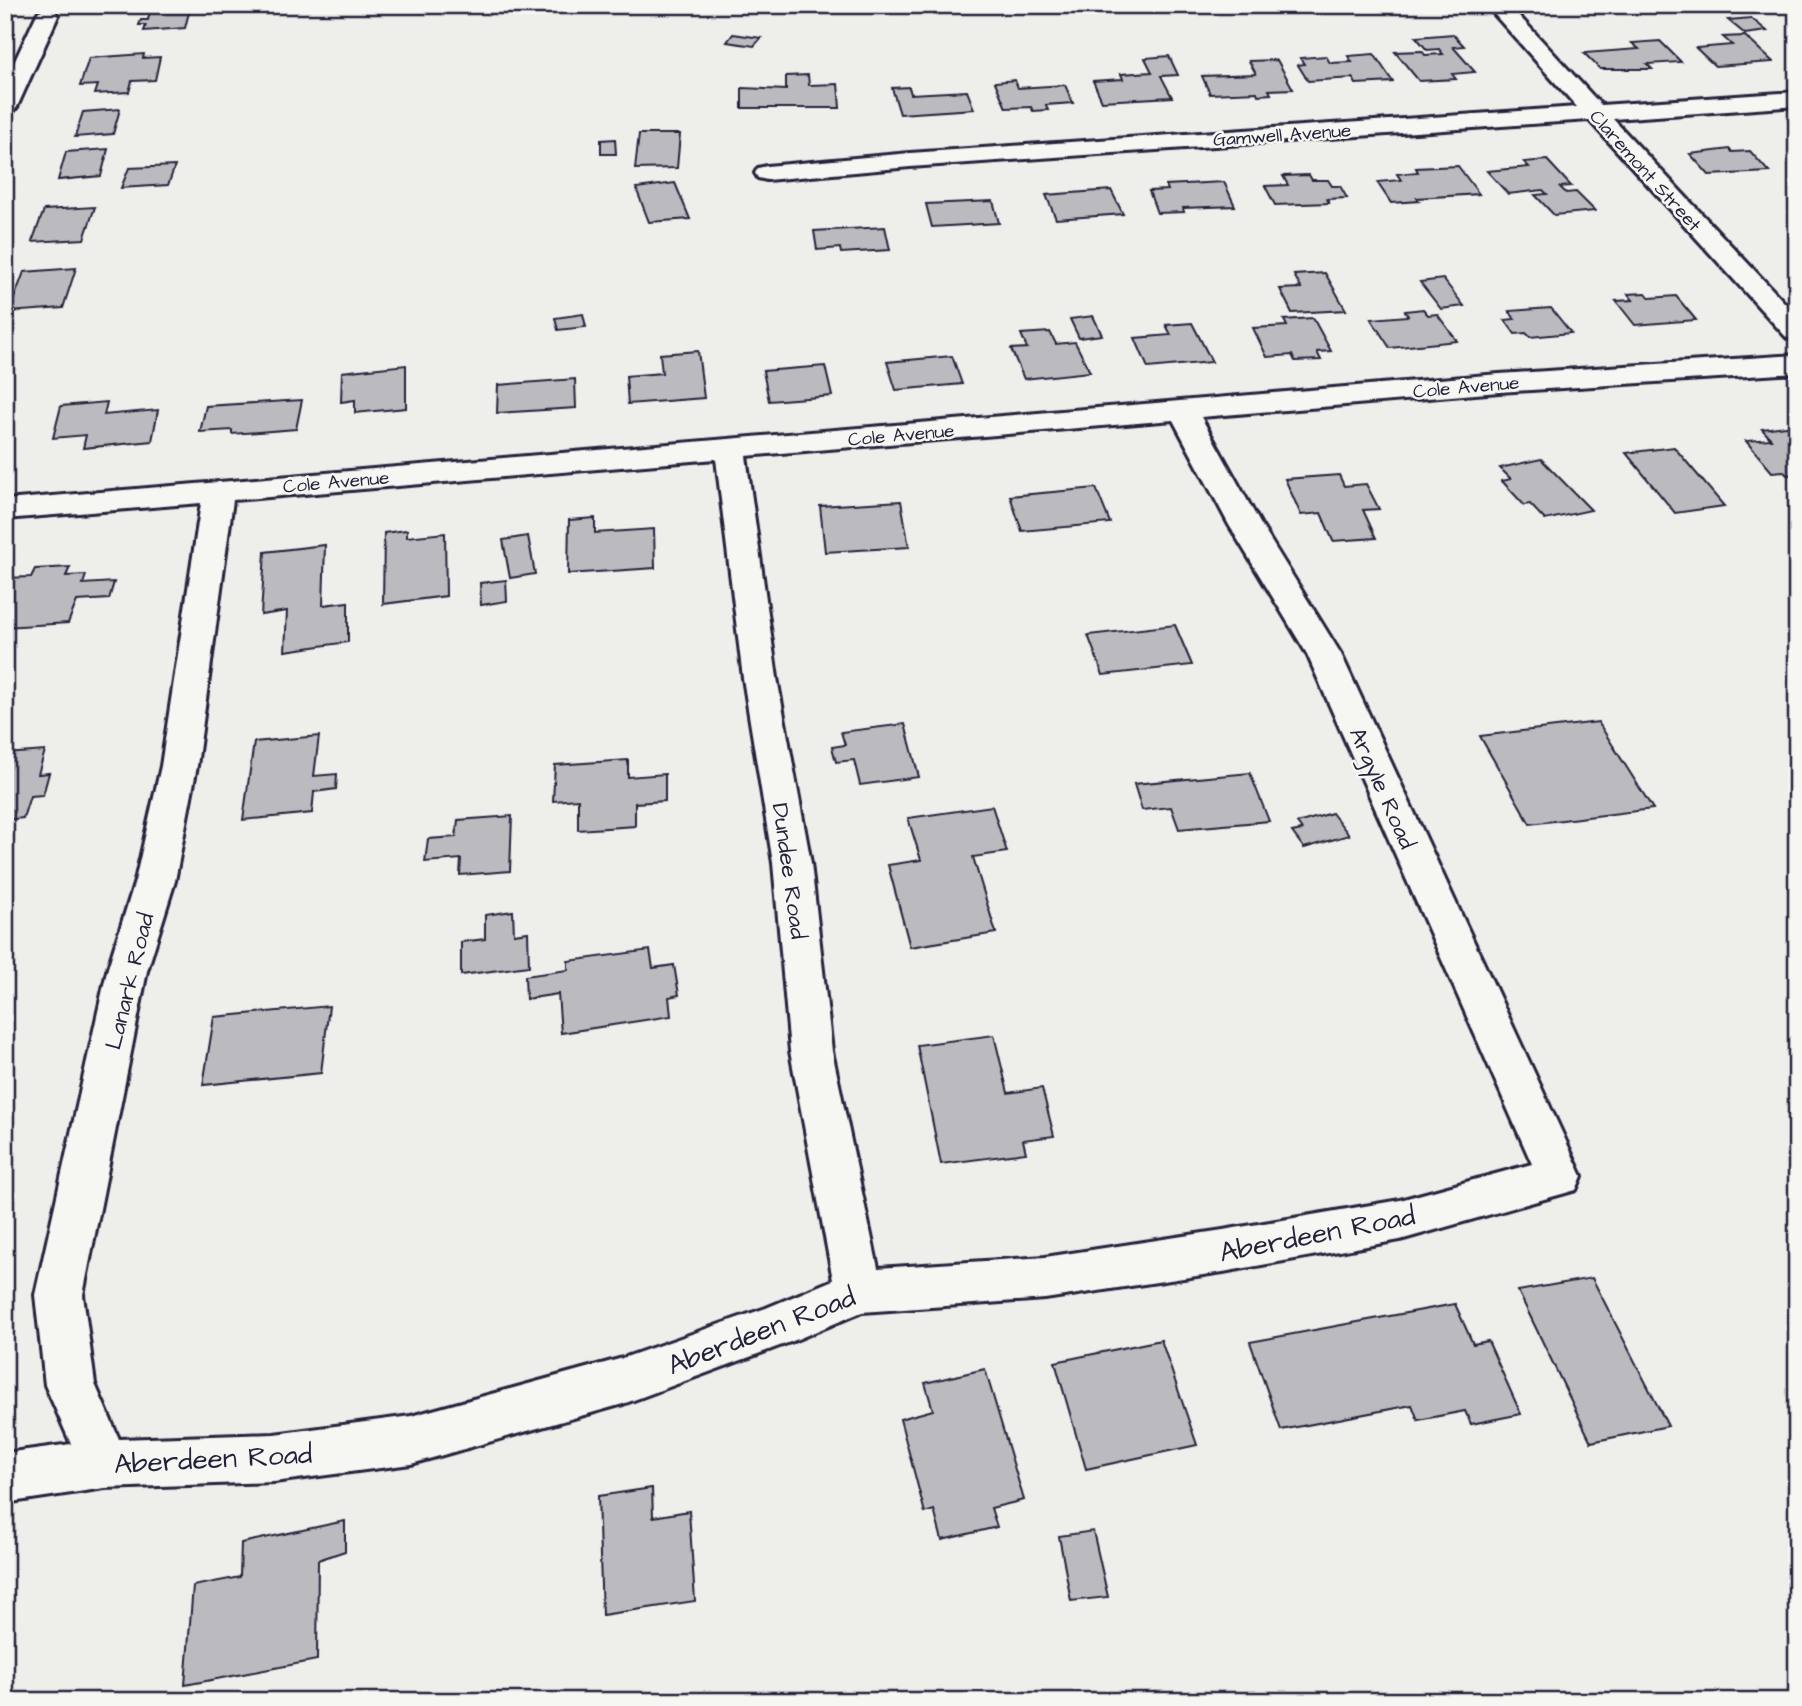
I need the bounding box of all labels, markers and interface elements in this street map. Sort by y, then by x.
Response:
street label: Claremont Street [1583,104,1707,238]
street label: Gamwell Avenue [1212,117,1352,154]
street label: Cole Avenue [1412,369,1520,406]
street label: Cole Avenue [847,417,955,454]
street label: Cole Avenue [282,464,390,501]
street label: Argyle Road [1340,723,1423,855]
street label: Dundee Road [764,801,814,941]
street label: Lanark Road [98,909,162,1053]
street label: Aberdeen Road [1216,1196,1418,1273]
street label: Aberdeen Road [662,1278,861,1385]
street label: Aberdeen Road [113,1435,313,1484]

